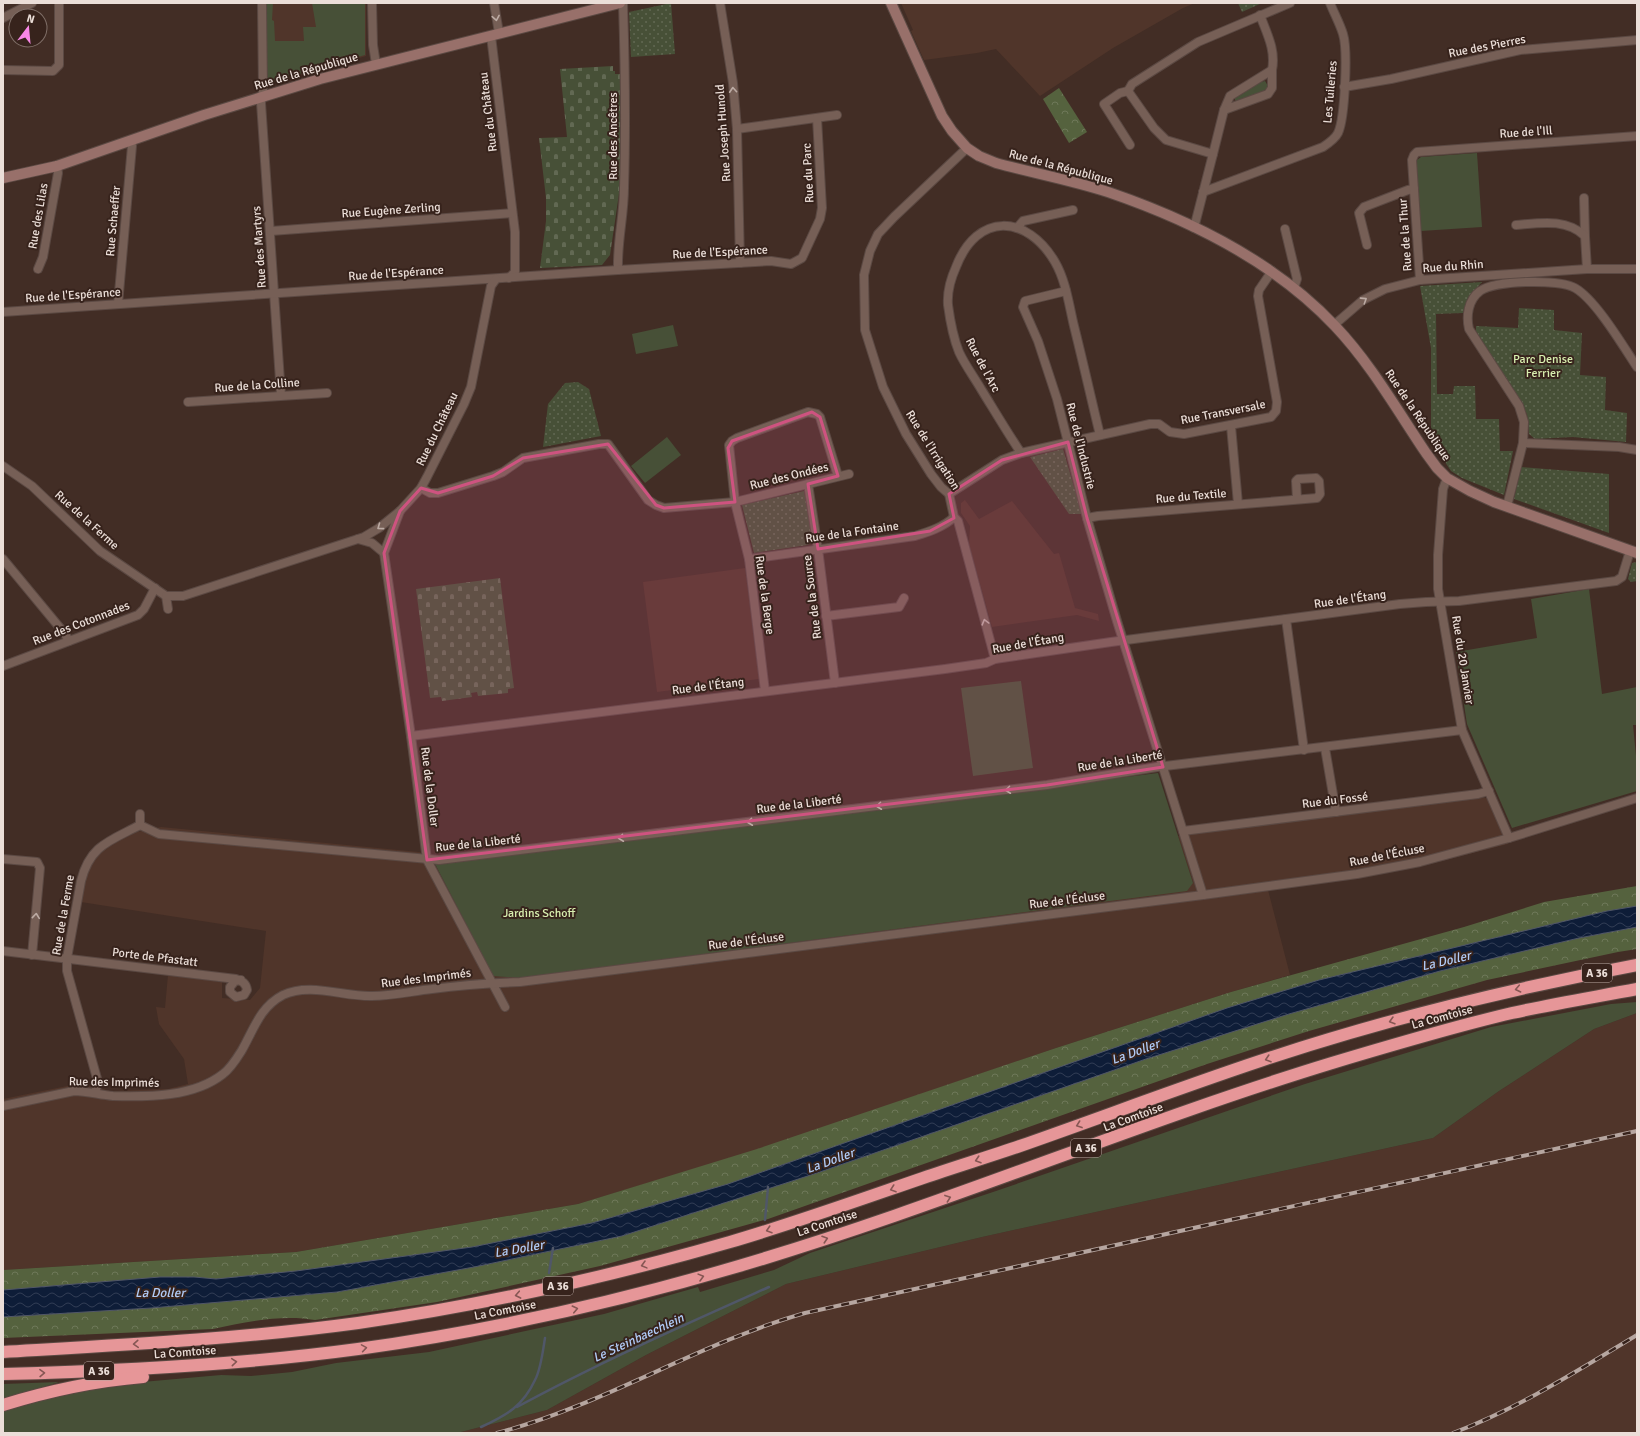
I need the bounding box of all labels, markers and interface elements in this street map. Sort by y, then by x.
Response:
north arrow [8,8,48,48]
text: N [25,12,36,26]
one-way arrow [492,15,500,21]
street label: Rue des Pierres [1447,32,1527,61]
street label: Rue de la République [252,49,360,93]
street label: Les Tuileries [1320,60,1341,124]
street label: Rue du Château [476,71,501,153]
street label: Rue Joseph Hunold [713,84,734,182]
one-way arrow [729,87,738,93]
street label: Rue des Ancêtres [606,92,621,180]
street label: Rue de l'Ill [1499,123,1554,142]
street label: Rue du Parc [799,142,818,203]
street label: Rue de la République [1007,146,1115,189]
street label: Rue des Lilas [25,182,52,250]
street label: Rue Schaeffer [103,184,124,257]
street label: Rue de la Thur [1395,198,1416,272]
street label: Rue Eugène Zerling [341,200,441,221]
street label: Rue des Martyrs [249,205,270,289]
street label: Rue de l'Espérance [672,243,768,262]
street label: Rue du Rhin [1422,257,1484,276]
street label: Rue de l'Espérance [348,263,444,284]
street label: Rue de l'Espérance [25,285,121,306]
one-way arrow [1360,298,1367,305]
street label: Rue de l'Arc [962,335,1003,396]
park label: Parc Denise Ferrier [1513,352,1573,381]
street label: Rue de la République [1381,367,1454,464]
street label: Rue de la Colline [214,375,300,396]
street label: Rue du Château [413,390,462,469]
street label: Rue Transversale [1179,397,1267,428]
street label: Rue de l'Industrie [1062,401,1099,491]
street label: Rue de l'Irrigation [902,408,963,493]
street label: Rue des Ondées [748,459,830,493]
street label: Rue du Textile [1155,486,1227,507]
street label: Rue de la Ferme [51,488,122,553]
street label: Rue de la Fontaine [804,519,900,546]
one-way arrow [377,522,384,529]
street label: Rue de la Source [800,554,825,640]
street label: Rue de la Berge [752,555,777,635]
street label: Rue de l'Étang [1313,587,1387,612]
street label: Rue des Cotonnades [31,598,132,649]
street label: Rue du 20 Janvier [1448,615,1477,706]
one-way arrow [981,619,990,626]
street label: Rue de l'Étang [991,630,1065,657]
street label: Rue de l'Étang [671,675,745,698]
street label: Rue de la Doller [417,746,442,829]
street label: Rue de la Liberté [1077,747,1164,776]
one-way arrow [1005,785,1011,794]
street label: Rue du Fossé [1301,789,1369,812]
street label: Rue de la Liberté [756,792,843,817]
one-way arrow [876,801,882,810]
one-way arrow [747,817,753,826]
street label: Rue de la Liberté [435,832,521,855]
one-way arrow [618,833,624,842]
street label: Rue de l'Écluse [1348,841,1426,870]
street label: Rue de la Ferme [49,874,78,956]
street label: Rue de l'Écluse [1028,888,1106,913]
park label: Jardins Schoff [503,906,576,921]
one-way arrow [31,913,40,919]
street label: Rue de l'Écluse [707,929,785,954]
street label: Porte de Pfastatt [111,945,199,970]
water label: La Doller [1420,947,1475,974]
road number: A 36 [1582,964,1612,982]
street label: Rue des Imprimés [380,966,472,991]
one-way arrow [1515,984,1521,992]
street label: La Comtoise [1410,1002,1474,1033]
one-way arrow [1389,1016,1396,1025]
water label: La Doller [1109,1035,1164,1068]
one-way arrow [1265,1054,1272,1063]
street label: Rue des Imprimés [69,1074,159,1091]
street label: La Comtoise [1101,1100,1165,1135]
one-way arrow [1076,1121,1083,1129]
road number: A 36 [1071,1139,1101,1157]
water label: La Doller [804,1144,859,1177]
one-way arrow [975,1155,982,1164]
one-way arrow [889,1184,896,1192]
one-way arrow [945,1194,952,1202]
street label: La Comtoise [795,1207,859,1240]
one-way arrow [766,1225,773,1234]
one-way arrow [821,1235,828,1244]
water label: La Doller [493,1236,547,1261]
one-way arrow [641,1261,648,1269]
one-way arrow [697,1273,704,1282]
road number: A 36 [543,1277,573,1295]
water label: La Doller [135,1285,187,1301]
one-way arrow [515,1290,521,1299]
street label: La Comtoise [473,1297,537,1324]
one-way arrow [572,1306,578,1314]
water label: Le Steinbaechlein [590,1309,687,1366]
one-way arrow [133,1339,139,1348]
street label: La Comtoise [153,1343,217,1362]
one-way arrow [361,1344,367,1353]
one-way arrow [231,1358,237,1367]
road number: A 36 [84,1362,114,1380]
one-way arrow [39,1369,45,1377]

